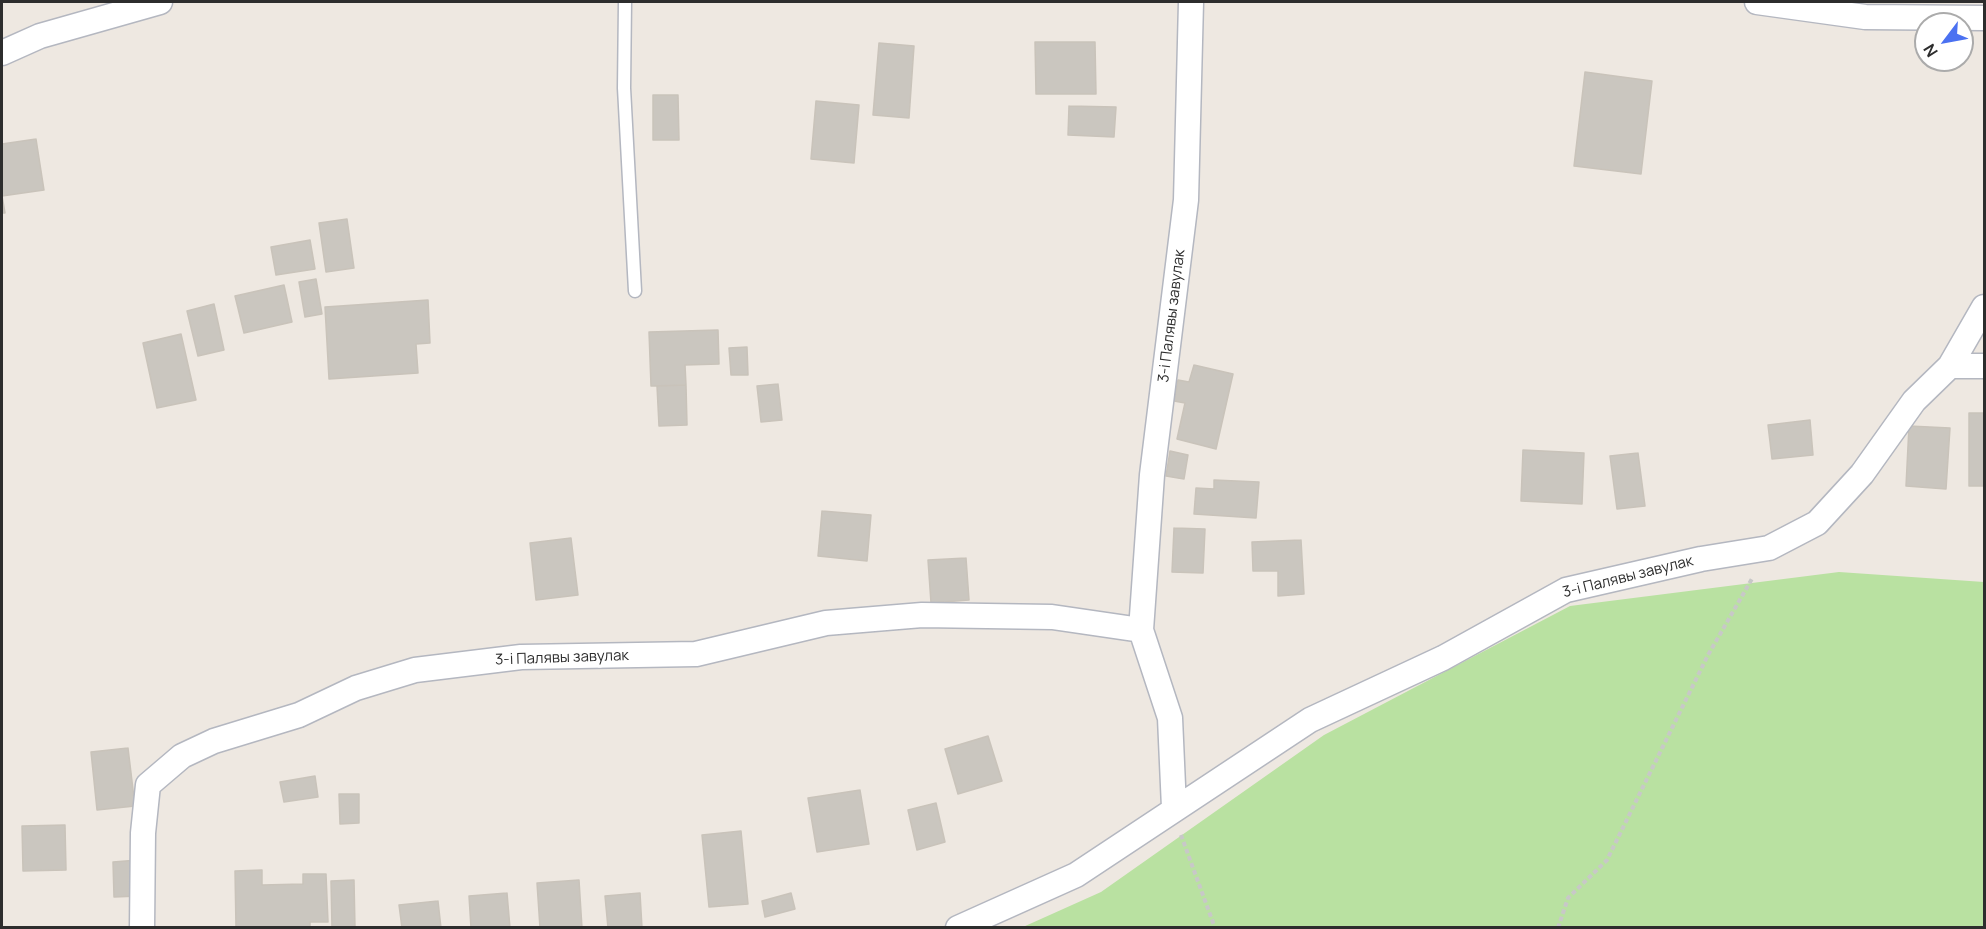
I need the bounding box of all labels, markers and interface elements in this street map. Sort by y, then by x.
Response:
north arrow [1914,12,1974,72]
text: N [1918,40,1943,61]
street label: 3-і Палявы завулак [1155,249,1189,383]
street label: 3-і Палявы завулак [1561,552,1695,602]
street label: 3-і Палявы завулак [495,647,629,669]

